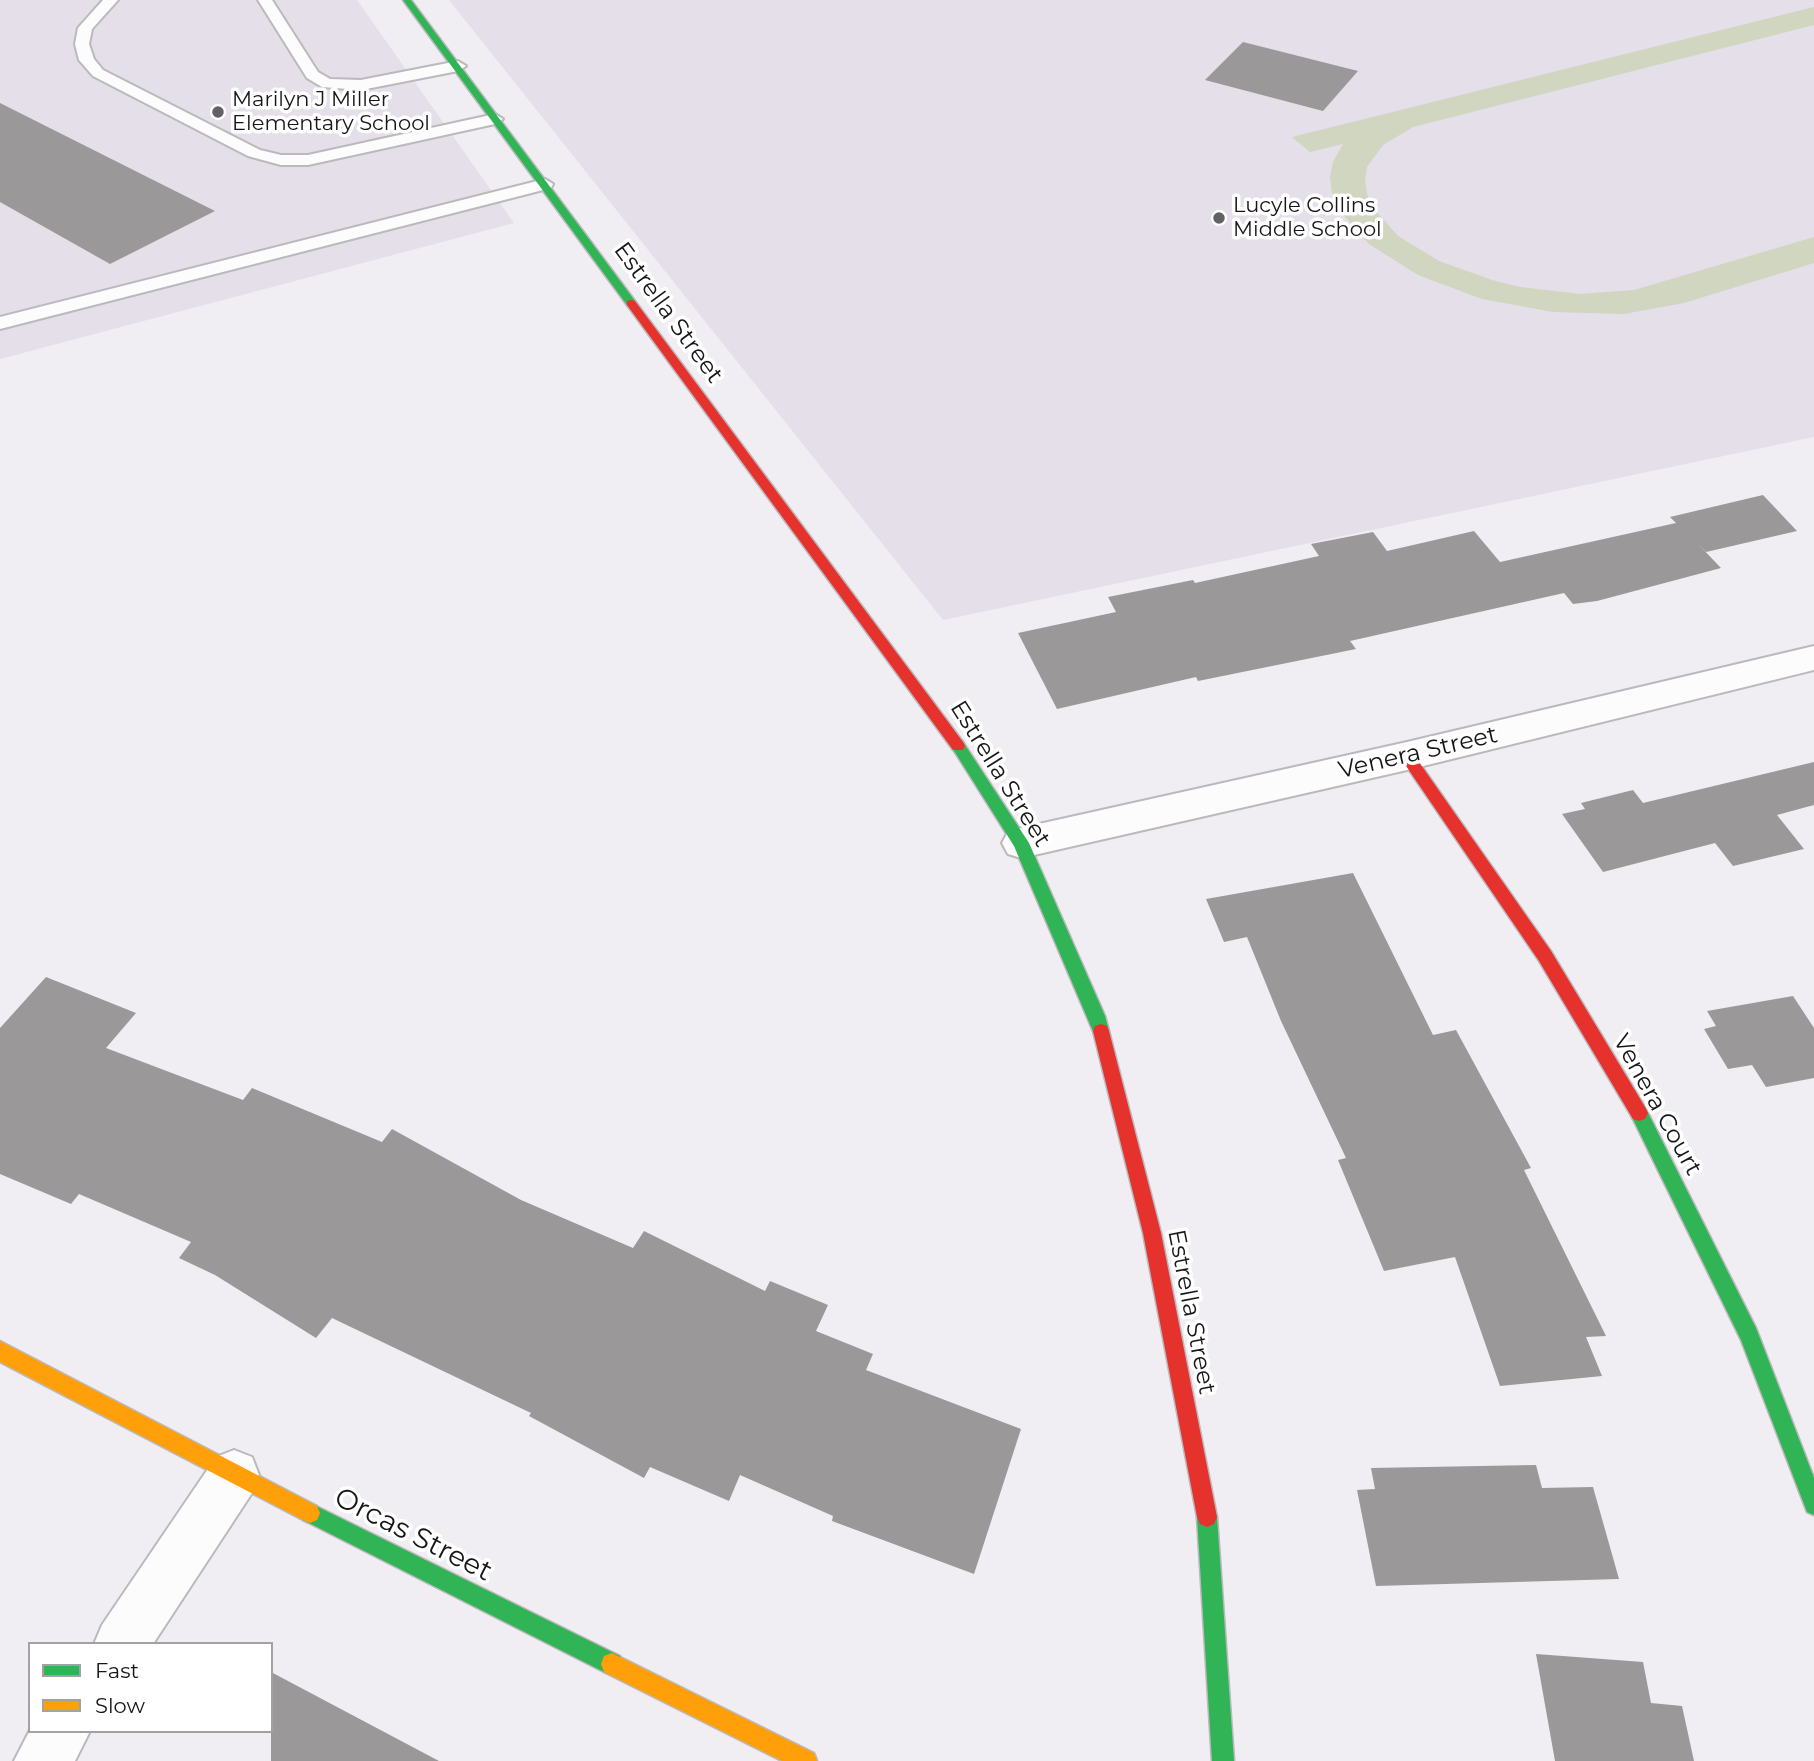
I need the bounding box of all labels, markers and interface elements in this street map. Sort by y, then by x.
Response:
place label: Marilyn J Miller Elementary School [232,87,430,137]
marker: Marilyn J Miller Elementary School [210,104,226,120]
place label: Lucyle Collins Middle School [1233,193,1382,243]
marker: Lucyle Collins Middle School [1211,210,1227,226]
street label: Estrella Street [607,237,729,389]
street label: Estrella Street [944,696,1056,852]
street label: Venera Street [1336,721,1500,785]
street label: Venera Court [1606,1029,1708,1181]
street label: Estrella Street [1161,1227,1221,1397]
street label: Orcas Street [329,1481,497,1589]
legend [28,1642,273,1733]
text: Fast [95,1658,139,1683]
text: Slow [95,1693,145,1718]

